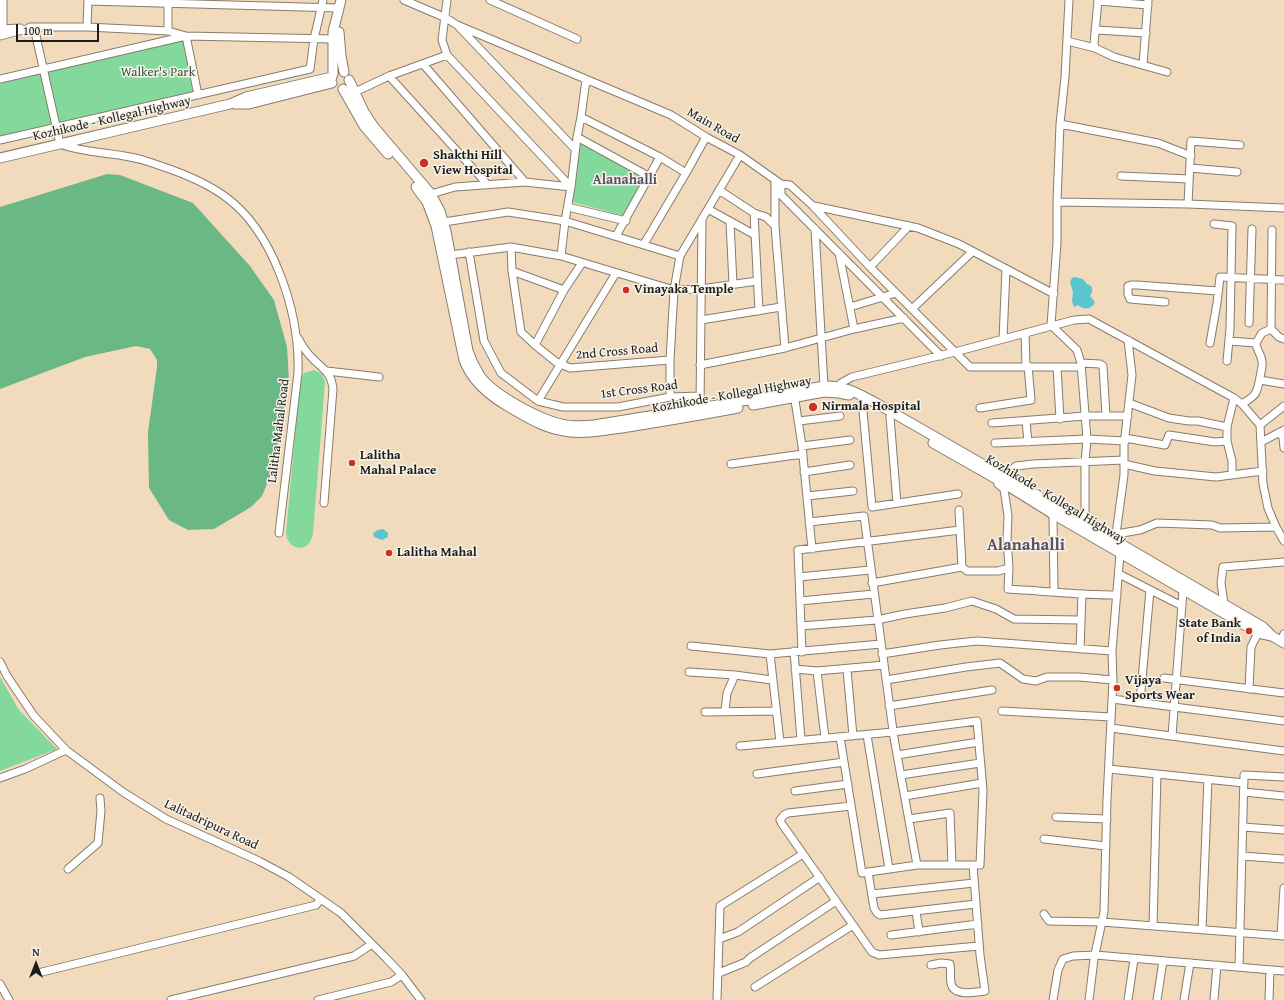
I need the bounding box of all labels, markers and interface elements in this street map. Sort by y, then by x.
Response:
scale bar [18,16,101,42]
text: 100 m [23,22,53,39]
park label: Walker's Park [121,65,195,81]
street label: Kozhikode - Kollegal Highway [31,93,193,145]
street label: Main Road [684,105,742,147]
place label: Shakthi Hill View Hospital [433,148,513,179]
marker: Shakthi Hill View Hospital [418,157,430,169]
district label: Alanahalli [593,172,657,188]
place label: Vinayaka Temple [634,282,734,298]
marker: Vinayaka Temple [621,285,631,295]
street label: 2nd Cross Road [575,341,659,363]
street label: Kozhikode - Kollegal Highway [651,373,813,417]
street label: 1st Cross Road [599,377,679,403]
street label: Lalitha Mahal Road [265,378,293,484]
place label: Nirmala Hospital [822,399,921,415]
marker: Nirmala Hospital [807,401,819,413]
place label: Lalitha Mahal Palace [360,448,436,479]
street label: Kozhikode - Kollegal Highway [983,452,1129,548]
marker: Lalitha Mahal Palace [347,458,357,468]
district label: Alanahalli [987,536,1065,556]
place label: Lalitha Mahal [397,545,477,561]
marker: Lalitha Mahal [384,548,394,558]
place label: State Bank of India [1179,616,1241,647]
marker: State Bank of India [1244,626,1254,636]
place label: Vijaya Sports Wear [1125,673,1195,704]
marker: Vijaya Sports Wear [1112,683,1122,693]
street label: Lalitadripura Road [162,796,260,854]
north arrow [16,944,56,984]
text: N [32,944,40,960]

